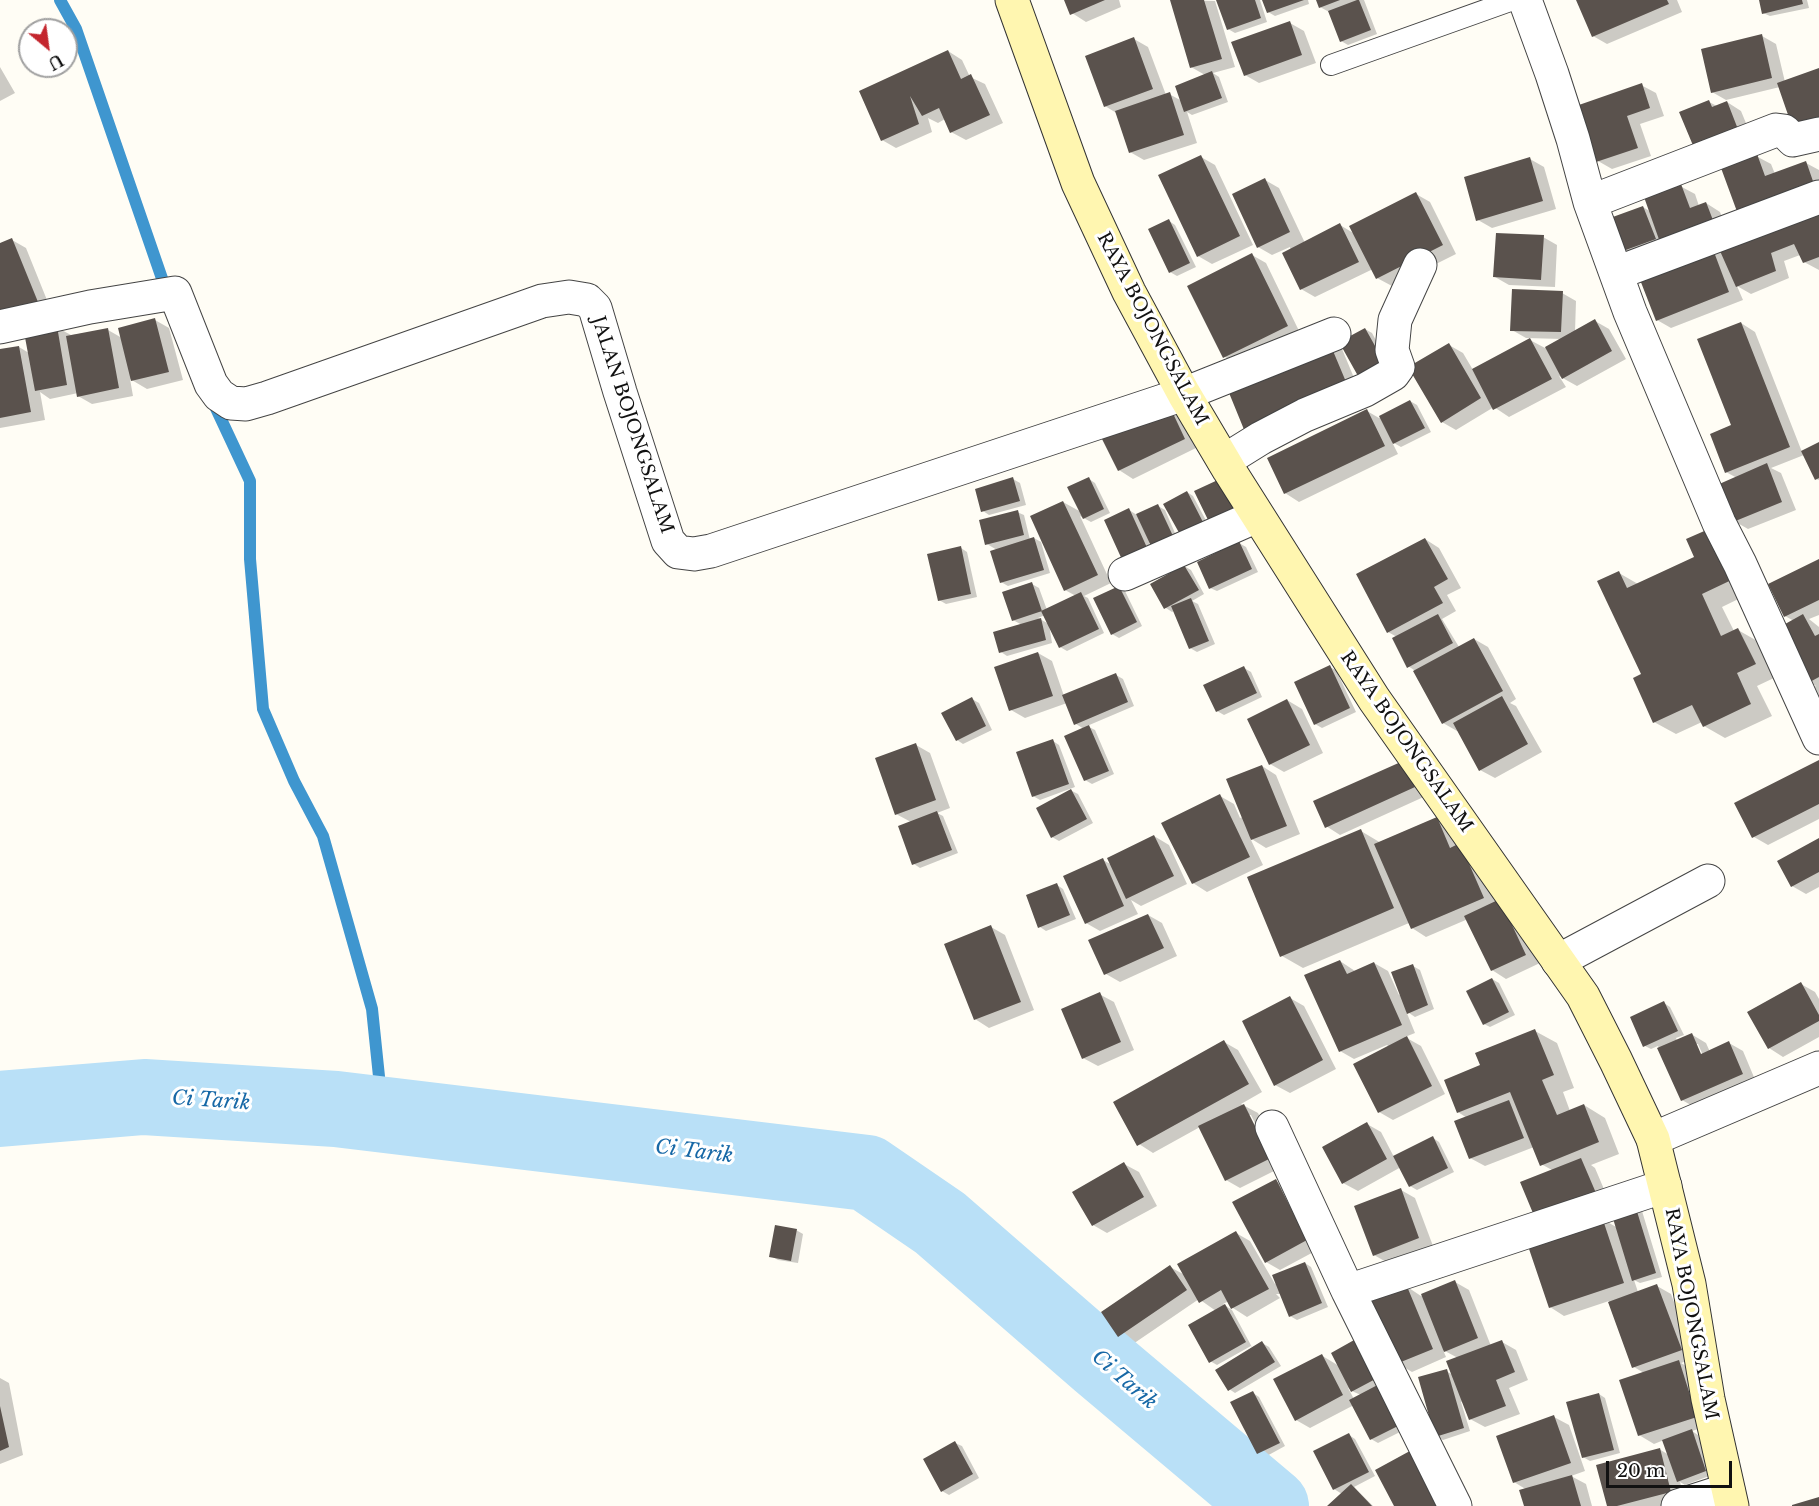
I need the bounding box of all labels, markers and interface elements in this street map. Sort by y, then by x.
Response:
north arrow [18,18,78,78]
text: U [45,50,67,74]
street label: RAYA BOJONGSALAM [1092,229,1212,429]
street label: JALAN BOJONGSALAM [587,314,677,536]
street label: RAYA BOJONGSALAM [1335,647,1477,837]
water label: Ci Tarik [171,1086,251,1116]
water label: Ci Tarik [654,1135,734,1169]
street label: RAYA BOJONGSALAM [1660,1206,1722,1422]
water label: Ci Tarik [1087,1345,1161,1415]
scale bar [1609,1449,1735,1487]
text: 20 m [1617,1460,1665,1482]

